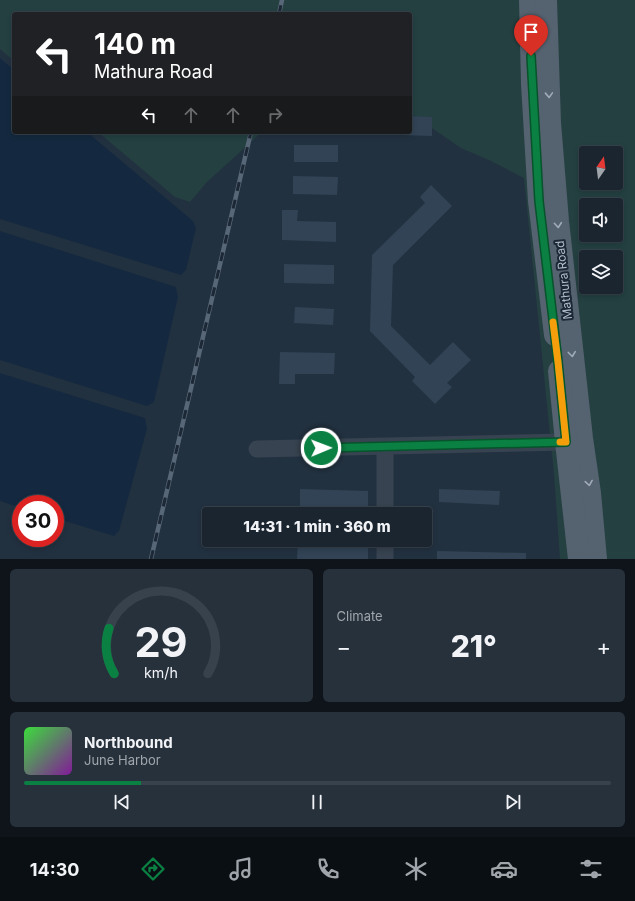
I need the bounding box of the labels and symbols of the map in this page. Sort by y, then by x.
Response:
pin [514,15,548,56]
one-way arrow [545,92,554,98]
north arrow [579,146,623,190]
one-way arrow [553,222,562,228]
street label: Mathura Road [552,240,575,320]
one-way arrow [567,351,576,357]
position arrow [300,427,342,469]
one-way arrow [584,480,592,486]
speed limit sign: 30 [12,495,64,547]

